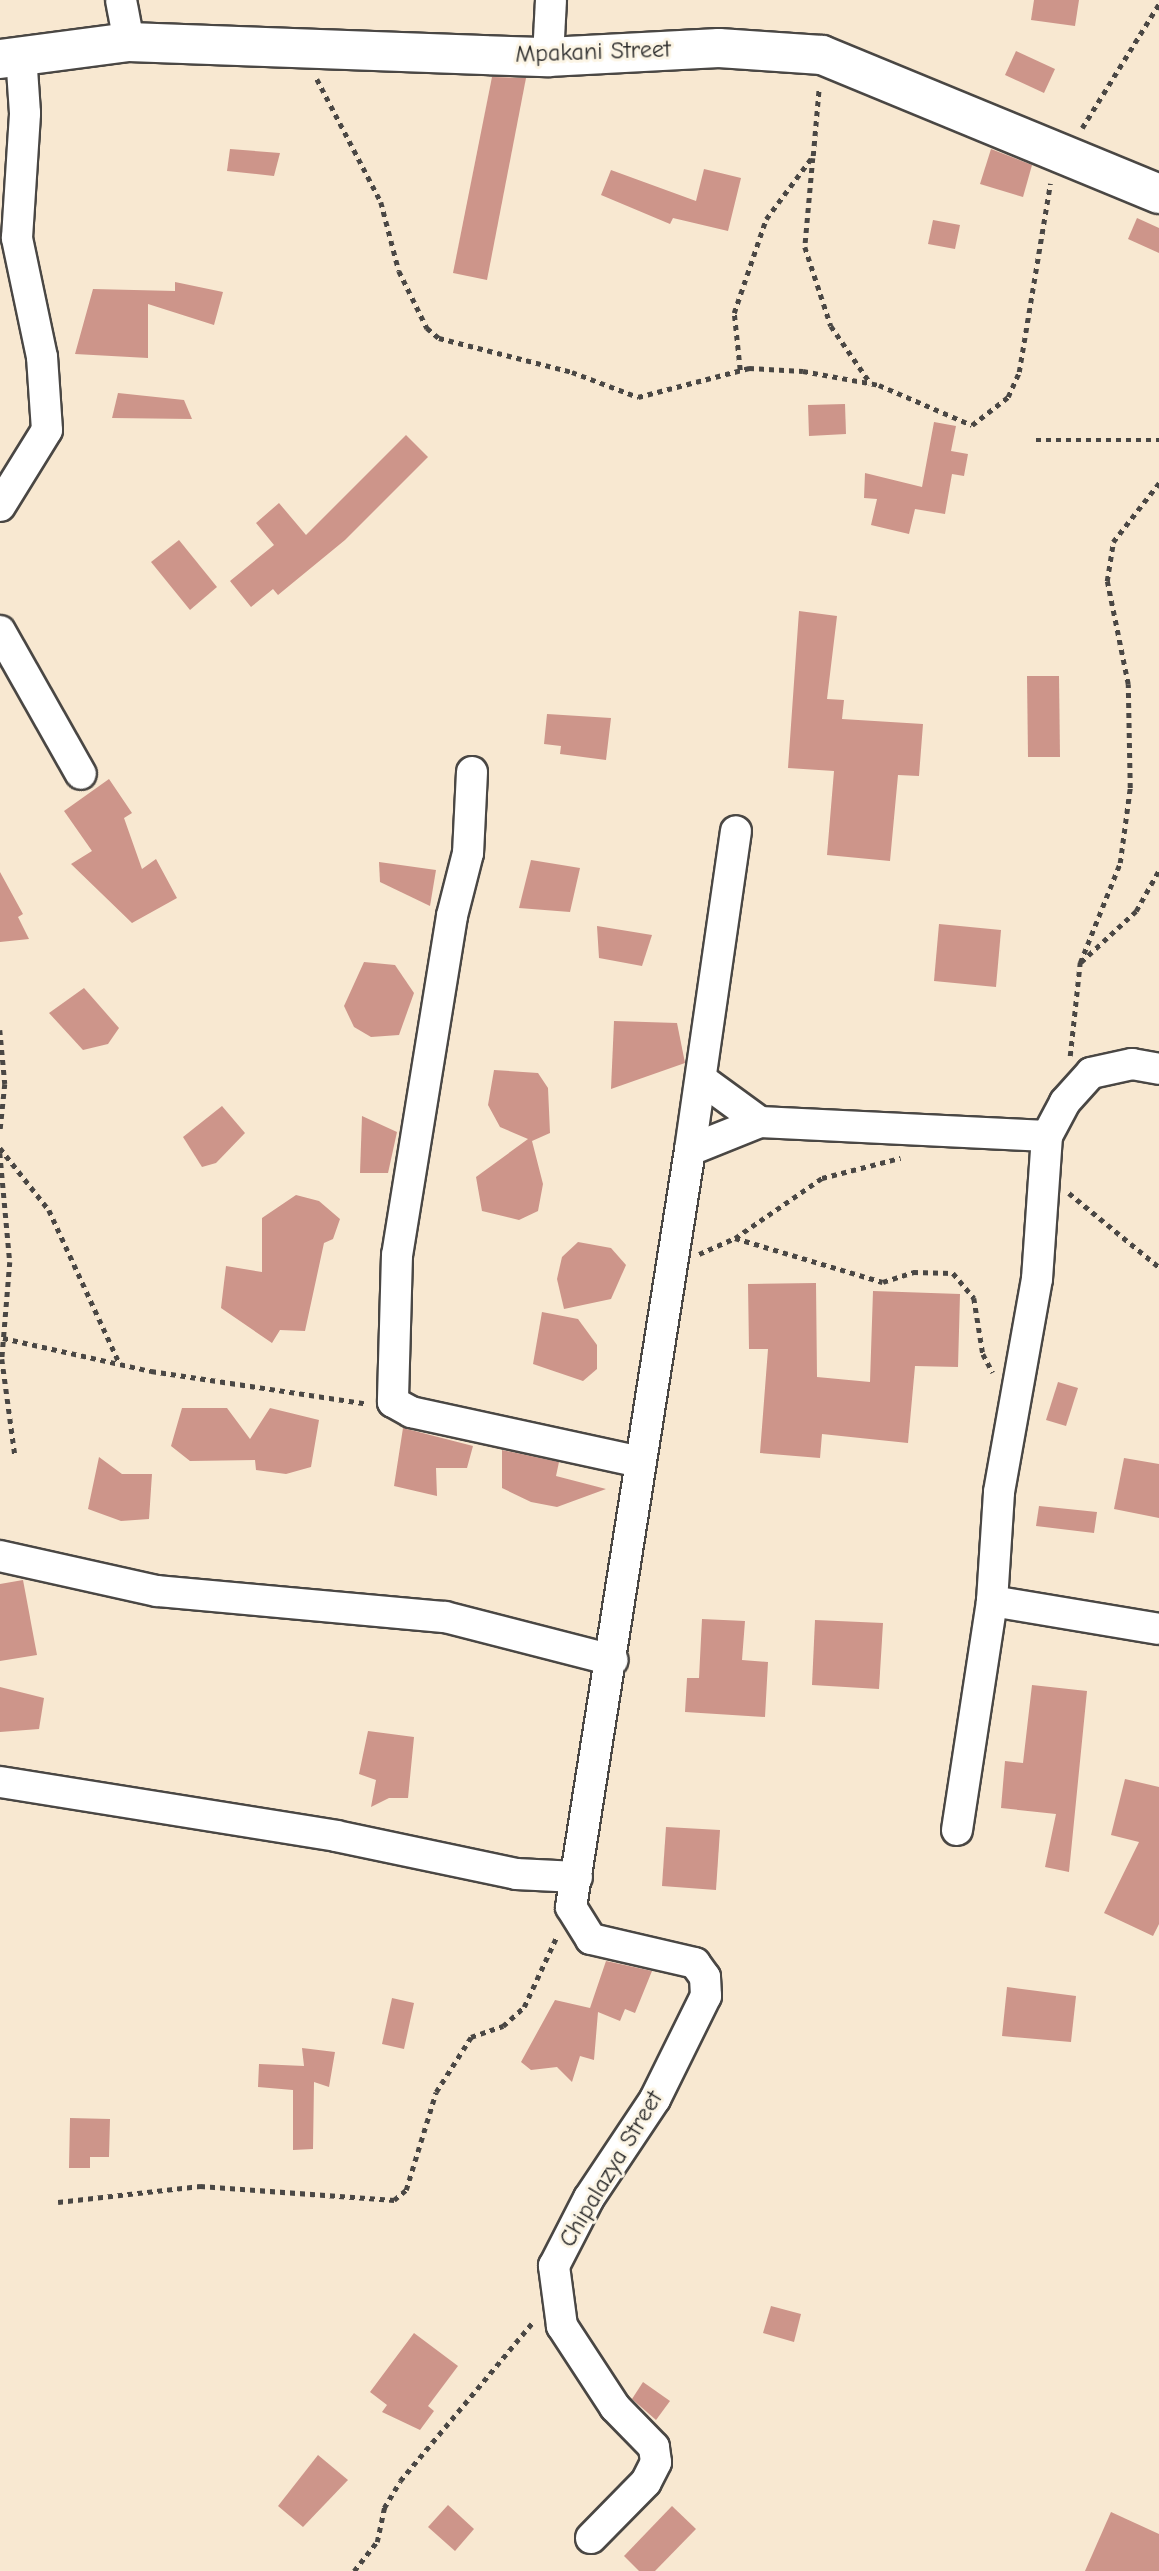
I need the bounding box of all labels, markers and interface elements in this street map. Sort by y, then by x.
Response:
street label: Mpakani Street [515,35,671,69]
street label: Chipalazya Street [553,2086,669,2252]

